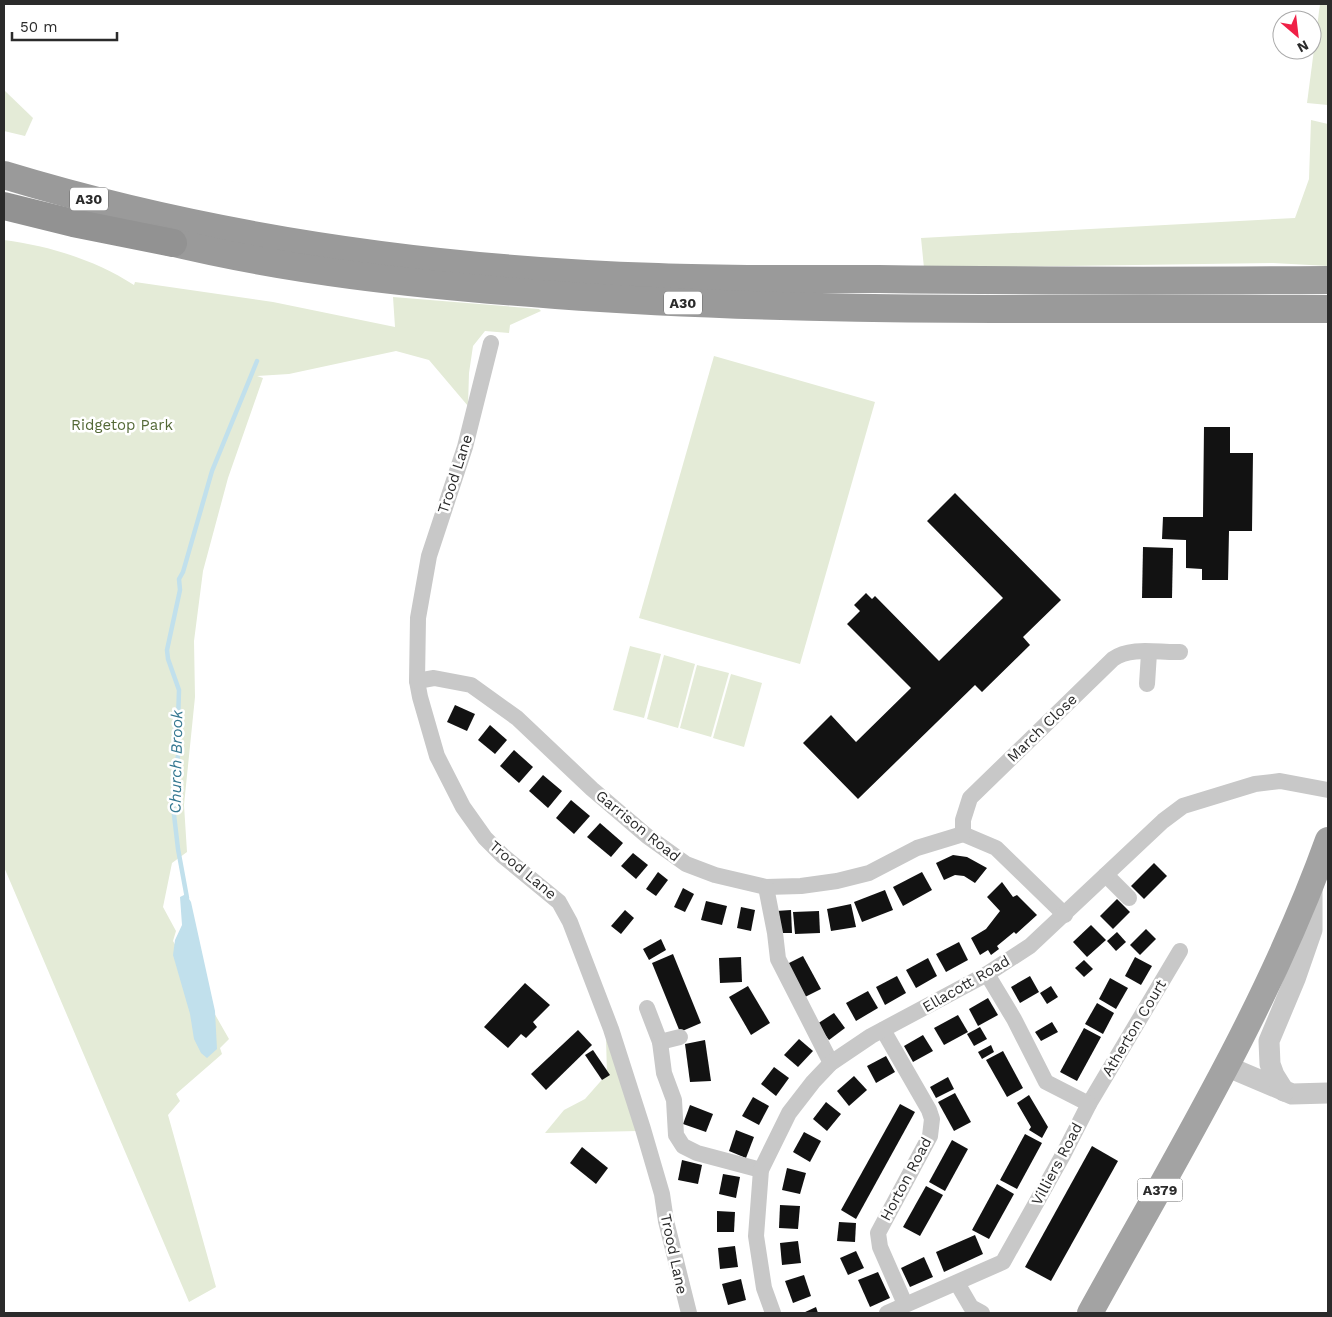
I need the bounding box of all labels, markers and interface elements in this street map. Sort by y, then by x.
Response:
scale bar [12,10,118,42]
north arrow [1272,10,1322,60]
text: 50 m [20,18,57,36]
text: N [1295,37,1311,56]
road number: A30 [70,188,108,210]
road number: A30 [664,292,702,314]
park label: Ridgetop Park [71,416,173,434]
street label: Trood Lane [434,432,476,516]
street label: March Close [1003,690,1081,766]
water label: Church Brook [166,709,186,814]
street label: Garrison Road [592,786,684,866]
street label: Trood Lane [486,837,560,903]
street label: Ellacott Road [919,952,1013,1016]
street label: Atherton Court [1098,976,1170,1080]
street label: Villiers Road [1028,1120,1086,1208]
street label: Horton Road [876,1134,936,1224]
road number: A379 [1138,1178,1182,1202]
street label: Trood Lane [657,1212,691,1296]

